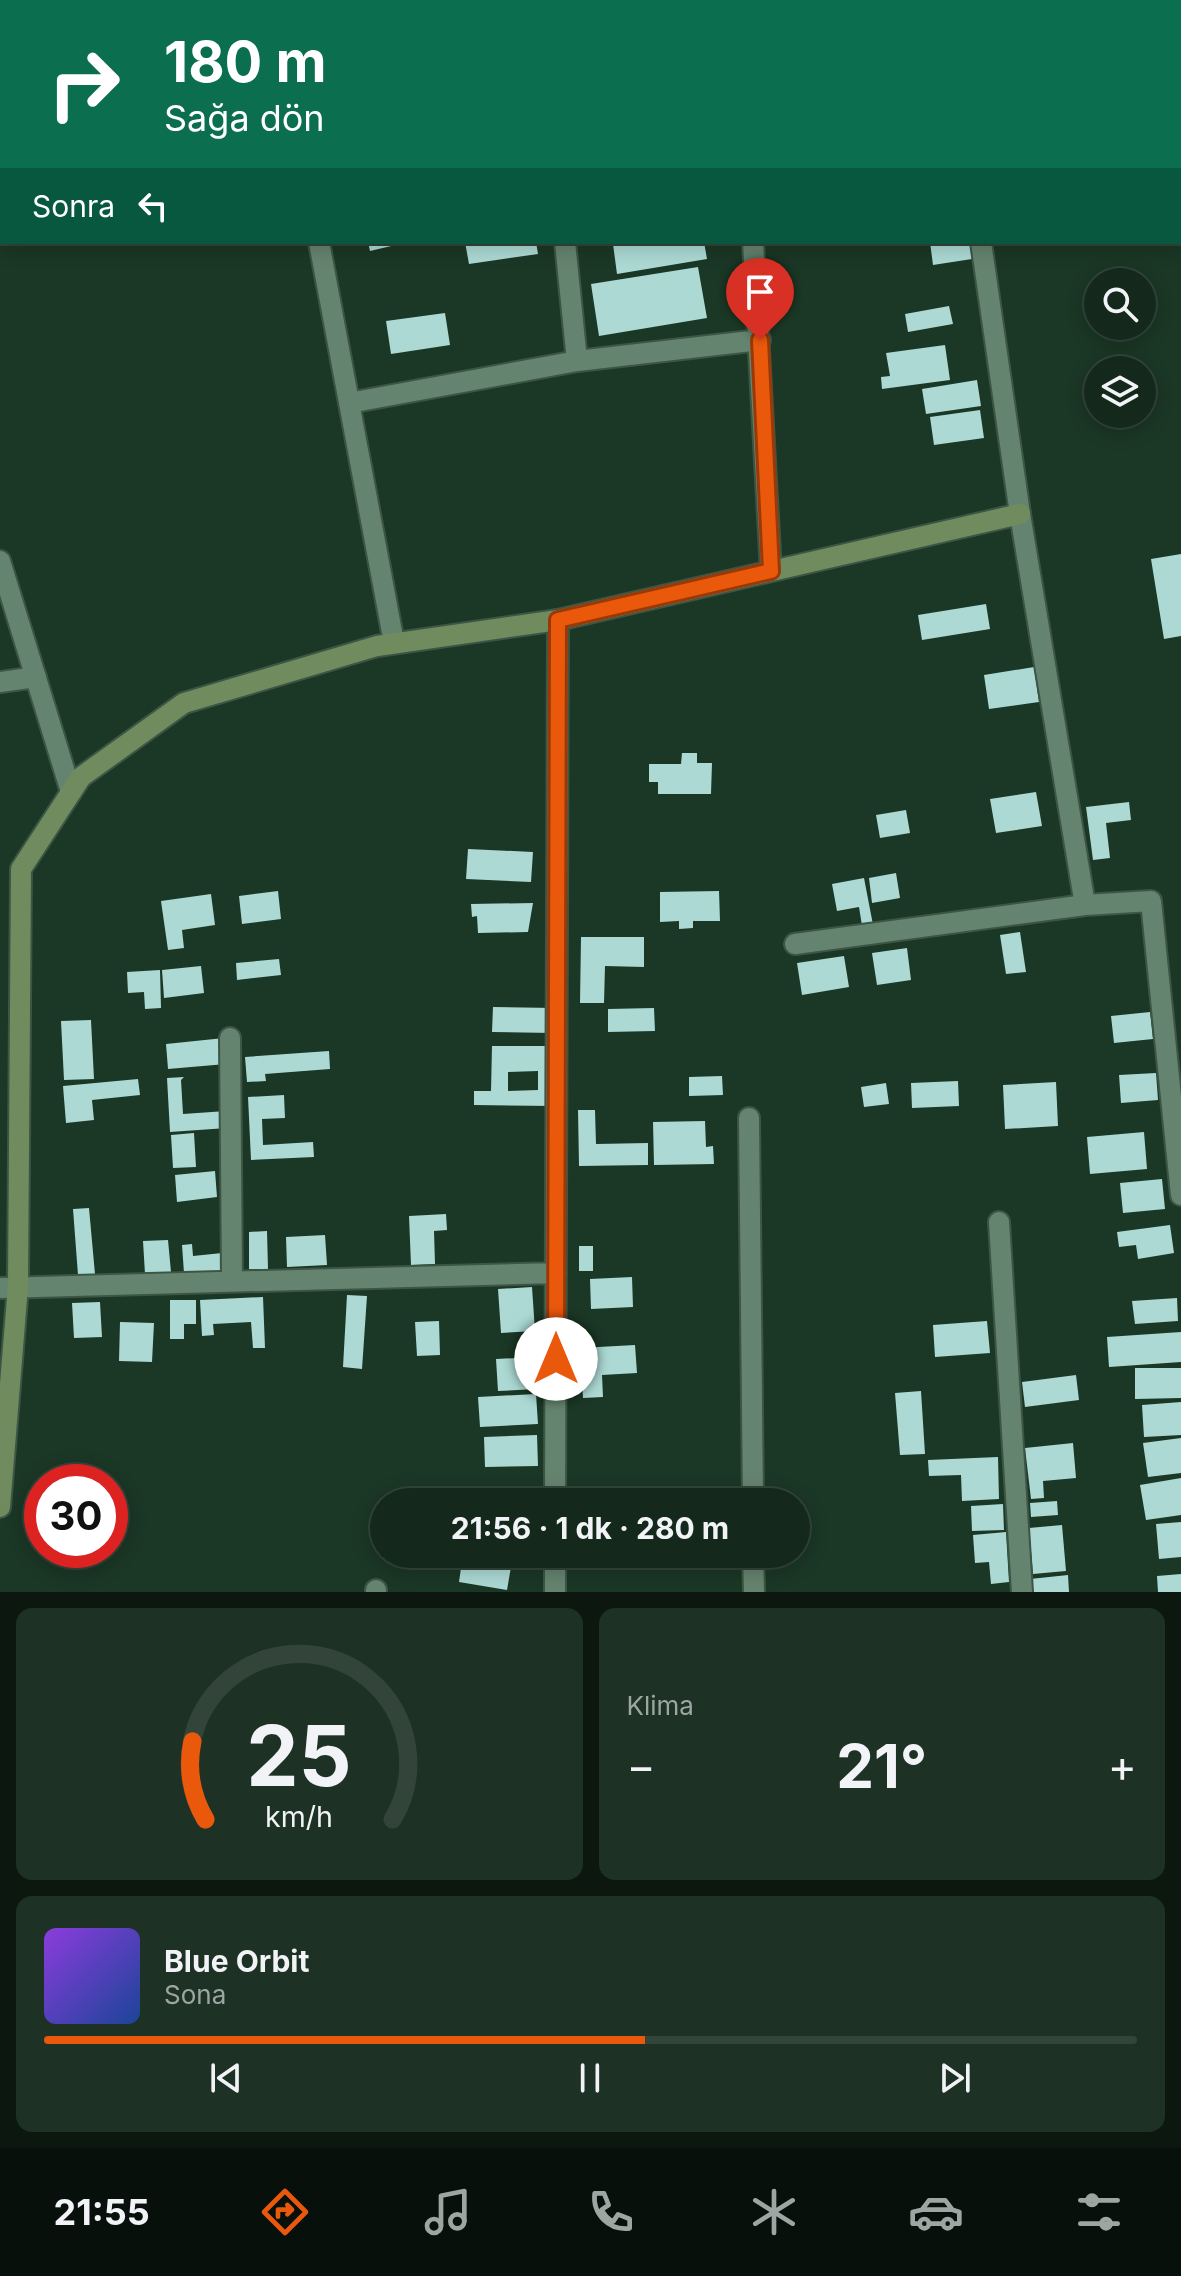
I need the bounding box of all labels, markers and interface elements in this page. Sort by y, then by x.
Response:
text: 180 m [164,28,327,96]
icon: right [32,32,136,136]
text: Sağa dön [164,96,325,140]
icon: left [131,184,175,228]
text: Sonra [32,188,115,224]
pin [726,258,794,340]
map controls [1084,268,1156,428]
button: search [1084,268,1156,340]
icon: arrive [738,270,782,314]
button: layers [1084,356,1156,428]
position arrow [514,1317,598,1401]
speed limit sign: 30 [24,1464,128,1568]
text: 21:56 · 1 dk · 280 m [451,1510,729,1546]
text: Klima [627,1690,694,1721]
text: 25 [246,1705,352,1806]
text: 21° [836,1730,927,1802]
text: − [627,1739,656,1793]
text: + [1108,1739,1137,1793]
text: km/h [265,1799,333,1834]
text: Blue Orbit [164,1943,309,1979]
text: Sona [164,1979,226,2010]
icon: previous [204,2056,248,2100]
icon: pause [568,2056,612,2100]
icon: next [933,2056,977,2100]
icon: directions [257,2184,313,2240]
icon: music [420,2184,476,2240]
icon: phone [583,2184,639,2240]
icon: climate [746,2184,802,2240]
icon: car [908,2184,964,2240]
icon: filters [1071,2184,1127,2240]
text: 21:55 [53,2190,150,2234]

